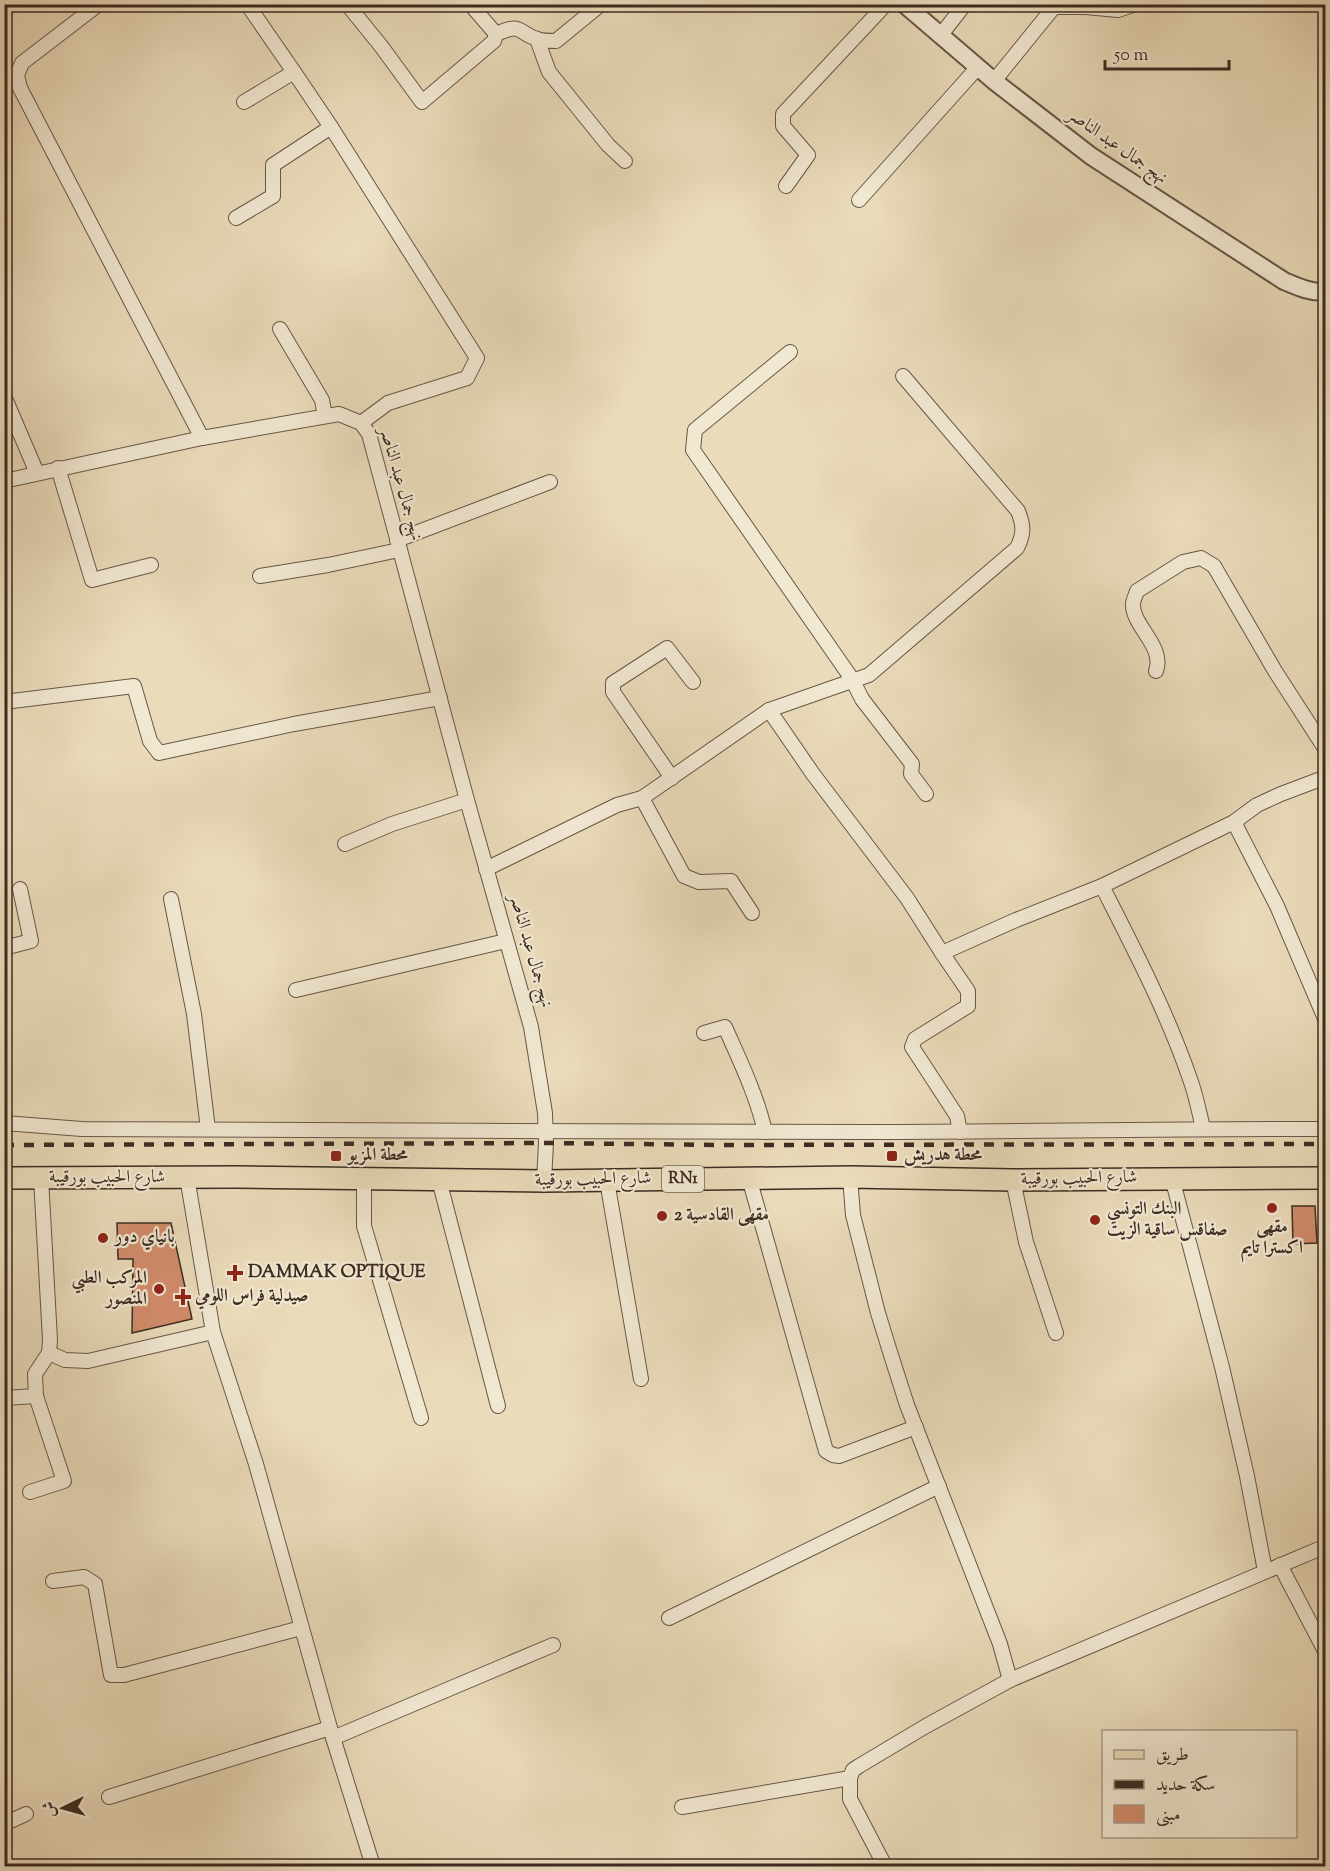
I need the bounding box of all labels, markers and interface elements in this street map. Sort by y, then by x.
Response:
scale bar [1105,33,1230,71]
text: 50 m [1113,43,1149,69]
street label: نهج جمال عبد الناصر [1059,102,1172,192]
street label: نهج جمال عبد الناصر [370,422,429,544]
street label: نهج جمال عبد الناصر [500,889,559,1011]
place label: محطة المزيو [346,1143,409,1169]
place label: محطة هدريش [904,1143,983,1169]
marker: محطة المزيو [329,1149,343,1163]
marker: محطة هدريش [885,1149,899,1163]
street label: شارع الحبيب بورقيبة [49,1165,165,1191]
street label: شارع الحبيب بورقيبة [1020,1165,1138,1193]
street label: شارع الحبيب بورقيبة [534,1166,652,1194]
road number: RN1 [662,1166,704,1192]
place label: البنك التونسي صفاقس ساقية الزيت [1107,1197,1228,1244]
marker: مقهى اكسترا تايم [1265,1201,1279,1215]
place label: مقهى القادسية 2 [674,1203,769,1229]
marker: مقهى القادسية 2 [655,1209,669,1223]
marker: البنك التونسي صفاقس ساقية الزيت [1088,1213,1102,1227]
place label: مقهى اكسترا تايم [1241,1215,1303,1263]
place label: بانياي دور [113,1225,175,1251]
marker: بانياي دور [96,1231,110,1245]
place label: DAMMAK OPTIQUE [248,1260,425,1286]
marker: DAMMAK OPTIQUE [226,1264,244,1282]
place label: المركب الطبي المنصور [71,1266,147,1313]
marker: المركب الطبي المنصور [152,1282,166,1296]
place label: صيدلية فراس اللومي [194,1284,309,1310]
marker: صيدلية فراس اللومي [176,1290,190,1304]
legend [1102,1730,1297,1838]
text: طريق [1156,1743,1189,1769]
text: سكة حديد [1156,1773,1216,1799]
north arrow [33,1778,93,1838]
text: ش [38,1800,63,1818]
text: مبنى [1156,1803,1181,1829]

